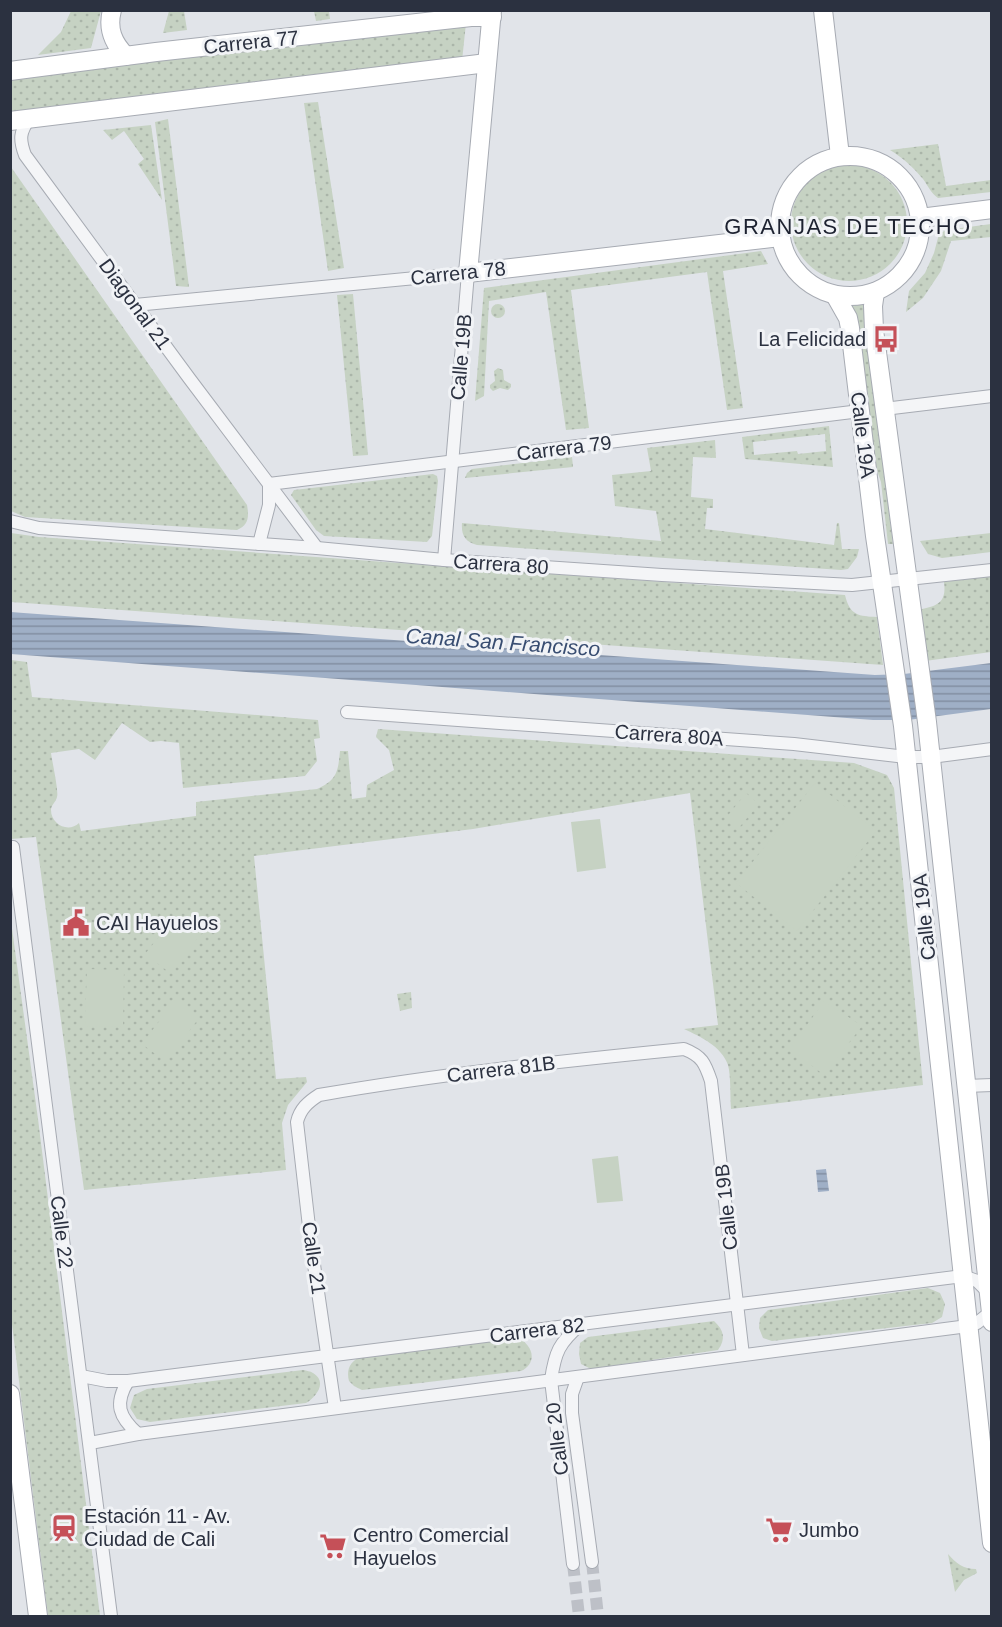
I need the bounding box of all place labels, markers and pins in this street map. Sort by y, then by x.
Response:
bus stop icon: La Felicidad [871,324,901,354]
place label: La Felicidad [758,328,866,350]
public building icon: CAI Hayuelos [61,908,91,938]
place label: CAI Hayuelos [96,912,218,934]
place label: Estación 11 - Av. Ciudad de Cali [84,1505,231,1550]
station icon: Estación 11 - Av. Ciudad de Cali [49,1513,79,1543]
supermarket icon: Jumbo [764,1515,794,1545]
place label: Jumbo [799,1519,859,1541]
place label: Centro Comercial Hayuelos [353,1524,509,1569]
supermarket icon: Centro Comercial Hayuelos [318,1531,348,1561]

